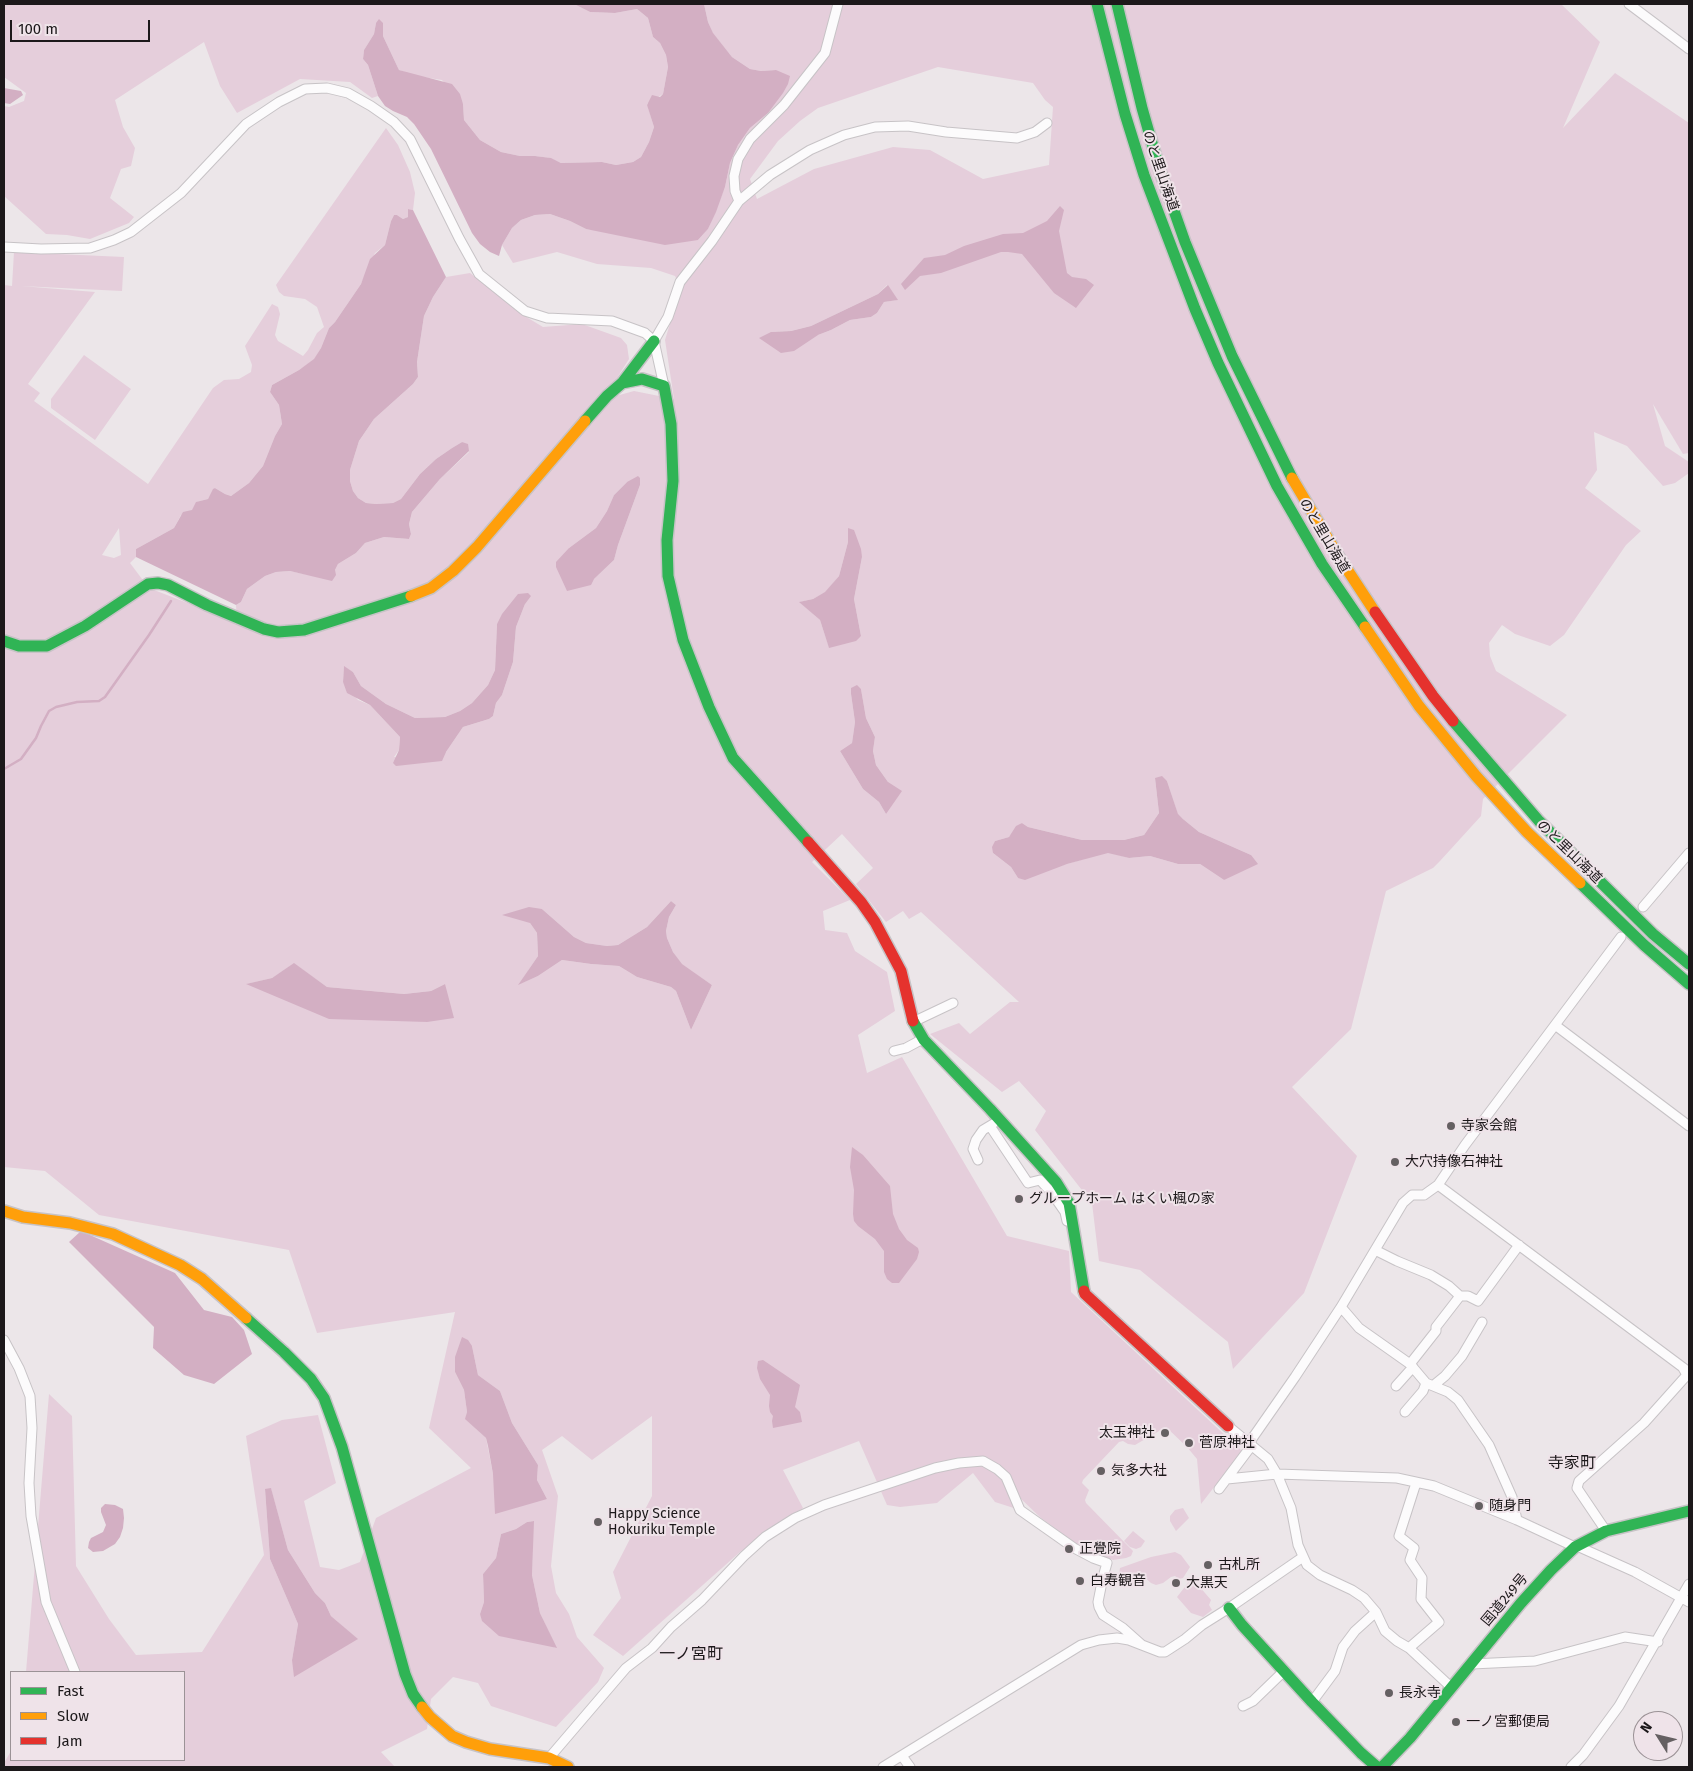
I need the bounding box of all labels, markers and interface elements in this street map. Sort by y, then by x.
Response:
scale bar [12,10,152,42]
text: 100 m [18,20,58,38]
street label: のと里山海道 [1138,129,1182,213]
street label: のと里山海道 [1295,496,1353,576]
street label: のと里山海道 [1533,817,1605,887]
place label: 寺家会館 [1461,1118,1517,1134]
marker: 寺家会館 [1445,1120,1457,1132]
place label: 大穴持像石神社 [1405,1154,1503,1170]
marker: 大穴持像石神社 [1389,1156,1401,1168]
place label: グループホーム はくい楓の家 [1029,1191,1215,1207]
marker: グループホーム はくい楓の家 [1013,1193,1025,1205]
place label: 太玉神社 [1099,1425,1155,1441]
marker: 太玉神社 [1159,1427,1171,1439]
place label: 菅原神社 [1199,1435,1255,1451]
marker: 菅原神社 [1183,1437,1195,1449]
district label: 寺家町 [1548,1454,1596,1474]
place label: 気多大社 [1111,1463,1167,1479]
marker: 気多大社 [1095,1465,1107,1477]
place label: 随身門 [1489,1498,1531,1514]
marker: 随身門 [1473,1500,1485,1512]
place label: Happy Science Hokuriku Temple [608,1506,715,1538]
marker: Happy Science Hokuriku Temple [592,1516,604,1528]
place label: 正覺院 [1079,1541,1121,1557]
marker: 正覺院 [1063,1543,1075,1555]
place label: 古札所 [1218,1557,1260,1573]
marker: 古札所 [1202,1559,1214,1571]
street label: 国道249号 [1478,1570,1532,1630]
place label: 白寿観音 [1090,1573,1146,1589]
marker: 白寿観音 [1074,1575,1086,1587]
place label: 大黒天 [1186,1575,1228,1591]
marker: 大黒天 [1170,1577,1182,1589]
district label: 一ノ宮町 [659,1645,723,1665]
legend [10,1671,185,1761]
text: Fast [57,1682,84,1700]
place label: 長永寺 [1399,1685,1441,1701]
marker: 長永寺 [1383,1687,1395,1699]
text: Slow [57,1707,89,1725]
north arrow [1633,1711,1683,1761]
place label: 一ノ宮郵便局 [1466,1714,1550,1730]
marker: 一ノ宮郵便局 [1450,1716,1462,1728]
text: N [1637,1719,1656,1736]
text: Jam [57,1732,83,1750]

